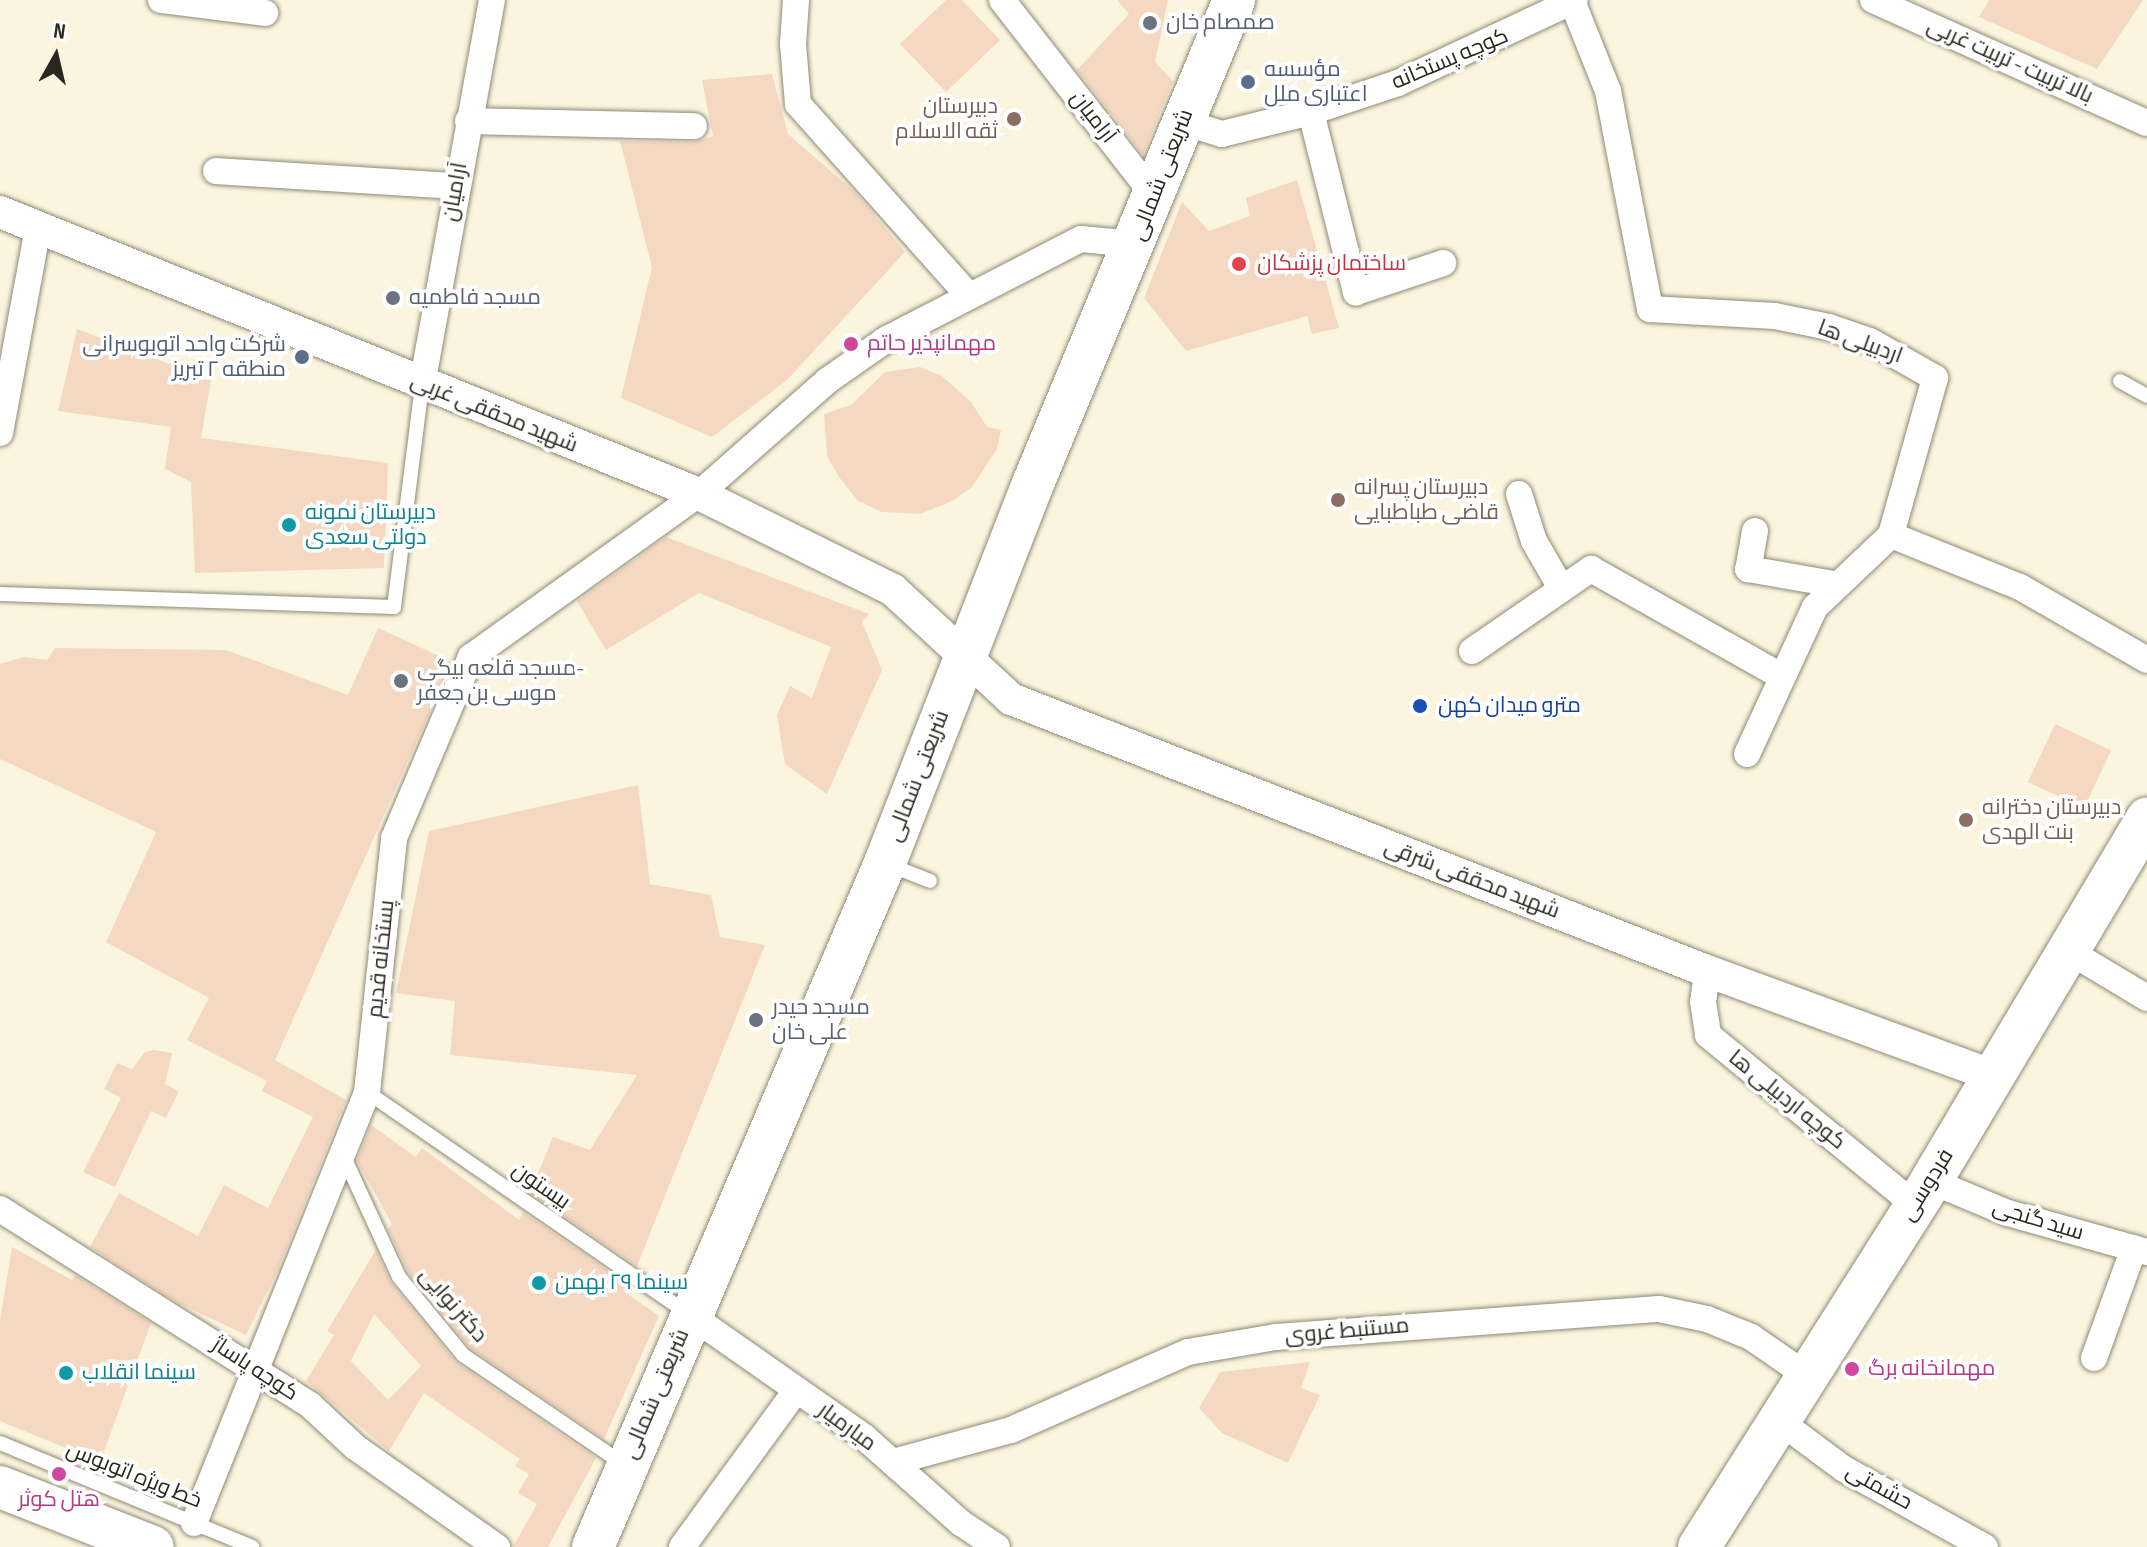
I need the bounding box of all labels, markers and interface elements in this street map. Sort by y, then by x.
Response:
place label: صمصام خان [1166,10,1275,36]
street label: بالا تربیت - تربیت غربی [1923,13,2097,109]
marker: صمصام خان [1141,14,1159,32]
north arrow [16,16,96,96]
text: N [52,18,67,46]
street label: کوچه پستخانه [1388,23,1512,95]
place label: مؤسسه اعتباری ملل [1264,56,1368,108]
marker: مؤسسه اعتباری ملل [1239,73,1257,91]
street label: آرامیان [1064,85,1122,149]
place label: دبیرستان ثقه الاسلام [895,93,998,144]
street label: شریعتی شمالی [1125,106,1199,244]
marker: دبیرستان ثقه الاسلام [1005,110,1023,128]
street label: آرامیان [437,160,473,224]
place label: ساختمان پزشکان [1257,251,1406,277]
marker: ساختمان پزشکان [1228,253,1250,275]
place label: مسجد فاطمیه [409,285,541,311]
marker: مسجد فاطمیه [384,289,402,307]
street label: اردبیلی ها [1814,314,1906,370]
place label: شرکت واحد اتوبوسرانی منطقه ۲ تبریز [82,331,286,382]
place label: مهمانپذیر حاتم [867,331,996,357]
marker: مهمانپذیر حاتم [842,335,860,353]
marker: شرکت واحد اتوبوسرانی منطقه ۲ تبریز [293,348,311,366]
street label: شهید محققی غربی [407,367,581,459]
place label: دبیرستان پسرانه قاضی طباطبایی [1354,474,1499,526]
marker: دبیرستان پسرانه قاضی طباطبایی [1329,491,1347,509]
place label: دبیرستان نمونه دولتی سعدی [305,499,436,550]
marker: دبیرستان نمونه دولتی سعدی [280,516,298,534]
place label: مسجد قلعه بیگی- موسی بن جعفر [417,655,584,706]
marker: مسجد قلعه بیگی- موسی بن جعفر [392,672,410,690]
place label: مترو میدان کهن [1438,693,1581,719]
marker: مترو میدان کهن [1409,695,1431,717]
street label: شریعتی شمالی [881,707,955,845]
place label: دبیرستان دخترانه بنت الهدی [1982,794,2121,846]
marker: دبیرستان دخترانه بنت الهدی [1957,811,1975,829]
street label: شهید محققی شرقی [1381,833,1563,925]
street label: پستخانه قدیم [362,899,400,1019]
place label: مسجد حیدر علی خان [772,994,870,1046]
marker: مسجد حیدر علی خان [747,1011,765,1029]
street label: کوچه اردبیلی ها [1723,1045,1851,1155]
street label: فردوسی [1895,1144,1959,1226]
street label: بیستون [507,1157,575,1215]
street label: سید گنجی [1989,1194,2087,1246]
street label: دکتر نوایی [413,1262,493,1348]
place label: سینما ۲۹ بهمن [555,1270,688,1296]
marker: سینما ۲۹ بهمن [530,1274,548,1292]
street label: مستنبط غروی [1284,1312,1410,1350]
street label: شریعتی شمالی [617,1325,695,1463]
street label: کوچه پاساژ [207,1331,303,1407]
place label: مهمانخانه برگ [1868,1356,1995,1382]
place label: سینما انقلاب [82,1360,196,1386]
marker: مهمانخانه برگ [1843,1360,1861,1378]
marker: سینما انقلاب [57,1364,75,1382]
street label: میارمیار [813,1397,881,1457]
street label: خط ویژه اتوبوس [62,1436,206,1514]
street label: حشمتی [1841,1458,1917,1516]
marker: هتل کوثر [50,1465,68,1483]
place label: هتل کوثر [18,1487,100,1513]

